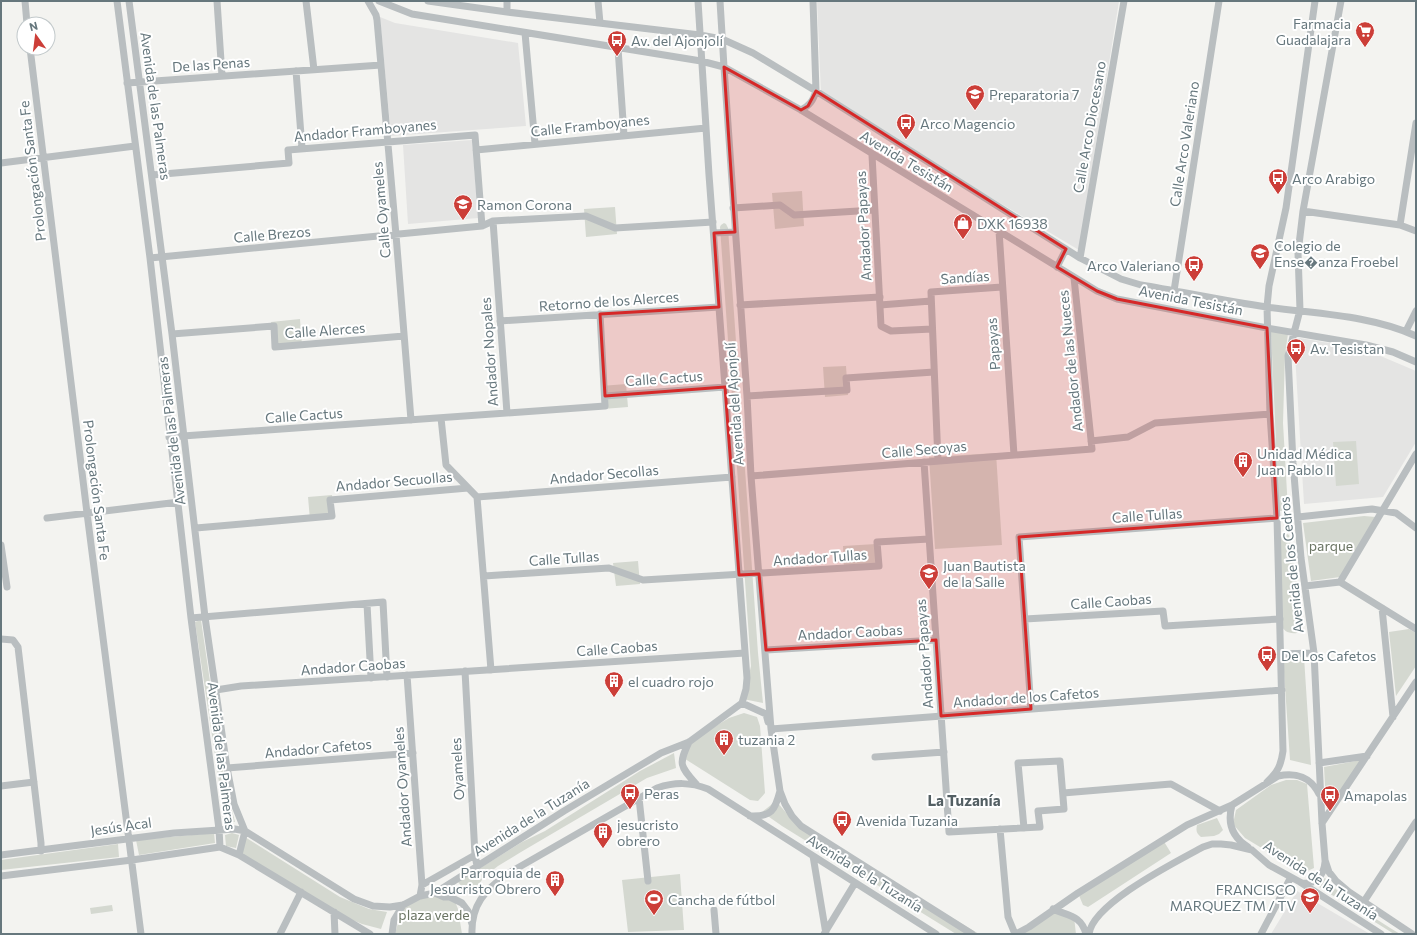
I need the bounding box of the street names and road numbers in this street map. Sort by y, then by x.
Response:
street label: Avenida de las Palmeras [137,31,175,181]
street label: De las Penas [172,53,250,75]
street label: Calle Arco Diocesano [1069,60,1109,194]
street label: Calle Arco Valeriano [1166,80,1202,208]
street label: Prolongación Santa Fe [15,100,49,242]
street label: Calle Framboyanes [530,110,650,140]
street label: Andador Framboyanes [293,115,437,145]
street label: Avenida Tesistán [857,126,957,196]
street label: Calle Oyameles [368,161,394,259]
street label: Andador Papayas [852,171,874,281]
street label: Calle Brezos [233,222,311,246]
street label: Sandías [940,267,990,287]
street label: Avenida Tesistán [1137,282,1245,318]
street label: Retorno de los Alerces [538,288,680,314]
street label: Andador de las Nueces [1054,289,1086,433]
street label: Andador Nopales [477,297,501,407]
street label: Papayas [983,317,1003,371]
street label: Calle Alerces [284,319,366,341]
street label: Avenida del Ajonjolí [721,341,747,466]
street label: Avenida de las Palmeras [153,356,189,506]
street label: Calle Cactus [625,367,703,389]
street label: Calle Cactus [265,404,343,426]
street label: Prolongación Santa Fe [80,419,114,561]
street label: Calle Secoyas [881,437,967,461]
street label: Andador Secollas [549,461,659,487]
street label: Andador Secuollas [335,467,453,495]
street label: Avenida de los Cedros [1275,496,1307,634]
street label: Calle Tullas [1111,504,1183,526]
street label: Andador Tullas [772,545,868,569]
street label: Calle Tullas [528,547,600,569]
street label: Calle Caobas [1070,590,1152,612]
street label: Andador Papayas [912,598,936,710]
street label: Andador Caobas [797,621,903,643]
street label: Calle Caobas [576,637,658,659]
street label: Andador Caobas [300,654,406,678]
street label: Avenida de las Palmeras [204,681,240,831]
street label: Andador de los Cafetos [952,683,1100,711]
street label: Andador Oyameles [389,726,415,848]
street label: Andador Cafetos [264,735,372,761]
street label: Oyameles [447,737,467,801]
street label: Avenida de la Tuzanía [470,774,592,860]
street label: Jesús Acal [89,813,153,839]
street label: Avenida de la Tuzanía [804,830,926,916]
street label: Avenida de la Tuzanía [1260,836,1382,924]

